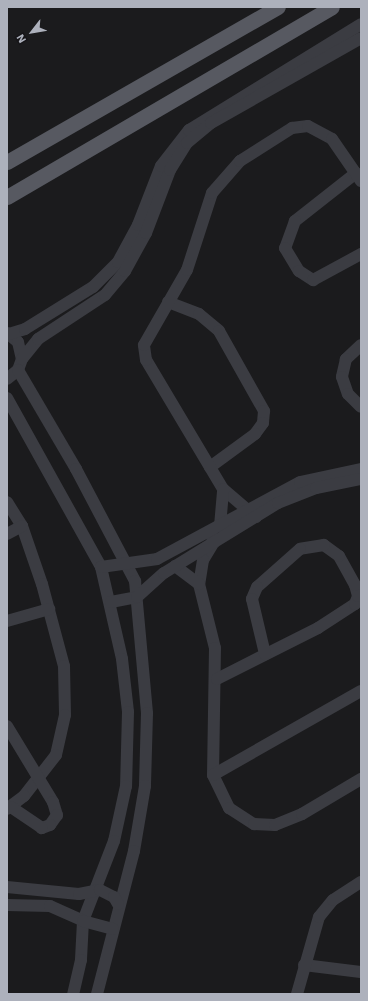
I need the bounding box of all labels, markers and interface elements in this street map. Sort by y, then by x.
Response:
north arrow [12,12,52,52]
text: N [14,32,29,45]

